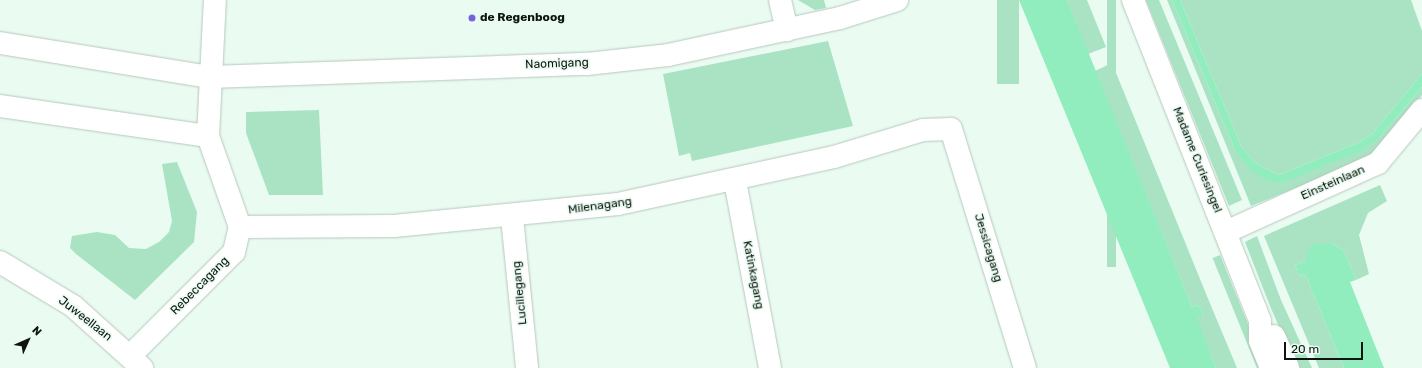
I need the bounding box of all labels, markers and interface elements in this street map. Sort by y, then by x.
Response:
place label: de Regenboog [480,11,565,25]
marker: de Regenboog [467,13,477,23]
street label: Naomigang [525,56,589,72]
street label: Madame Curiesingel [1169,105,1225,215]
street label: Einsteinlaan [1299,162,1367,204]
street label: Milenagang [567,194,633,218]
street label: Jessicagang [971,212,1005,284]
street label: Katinkagang [739,240,767,310]
street label: Rebeccagang [168,254,232,318]
street label: Lucillegang [509,260,531,326]
street label: Juweellaan [55,294,115,344]
north arrow [8,320,48,360]
text: N [29,324,44,339]
scale bar [1286,334,1365,360]
text: 20 m [1291,342,1319,356]

